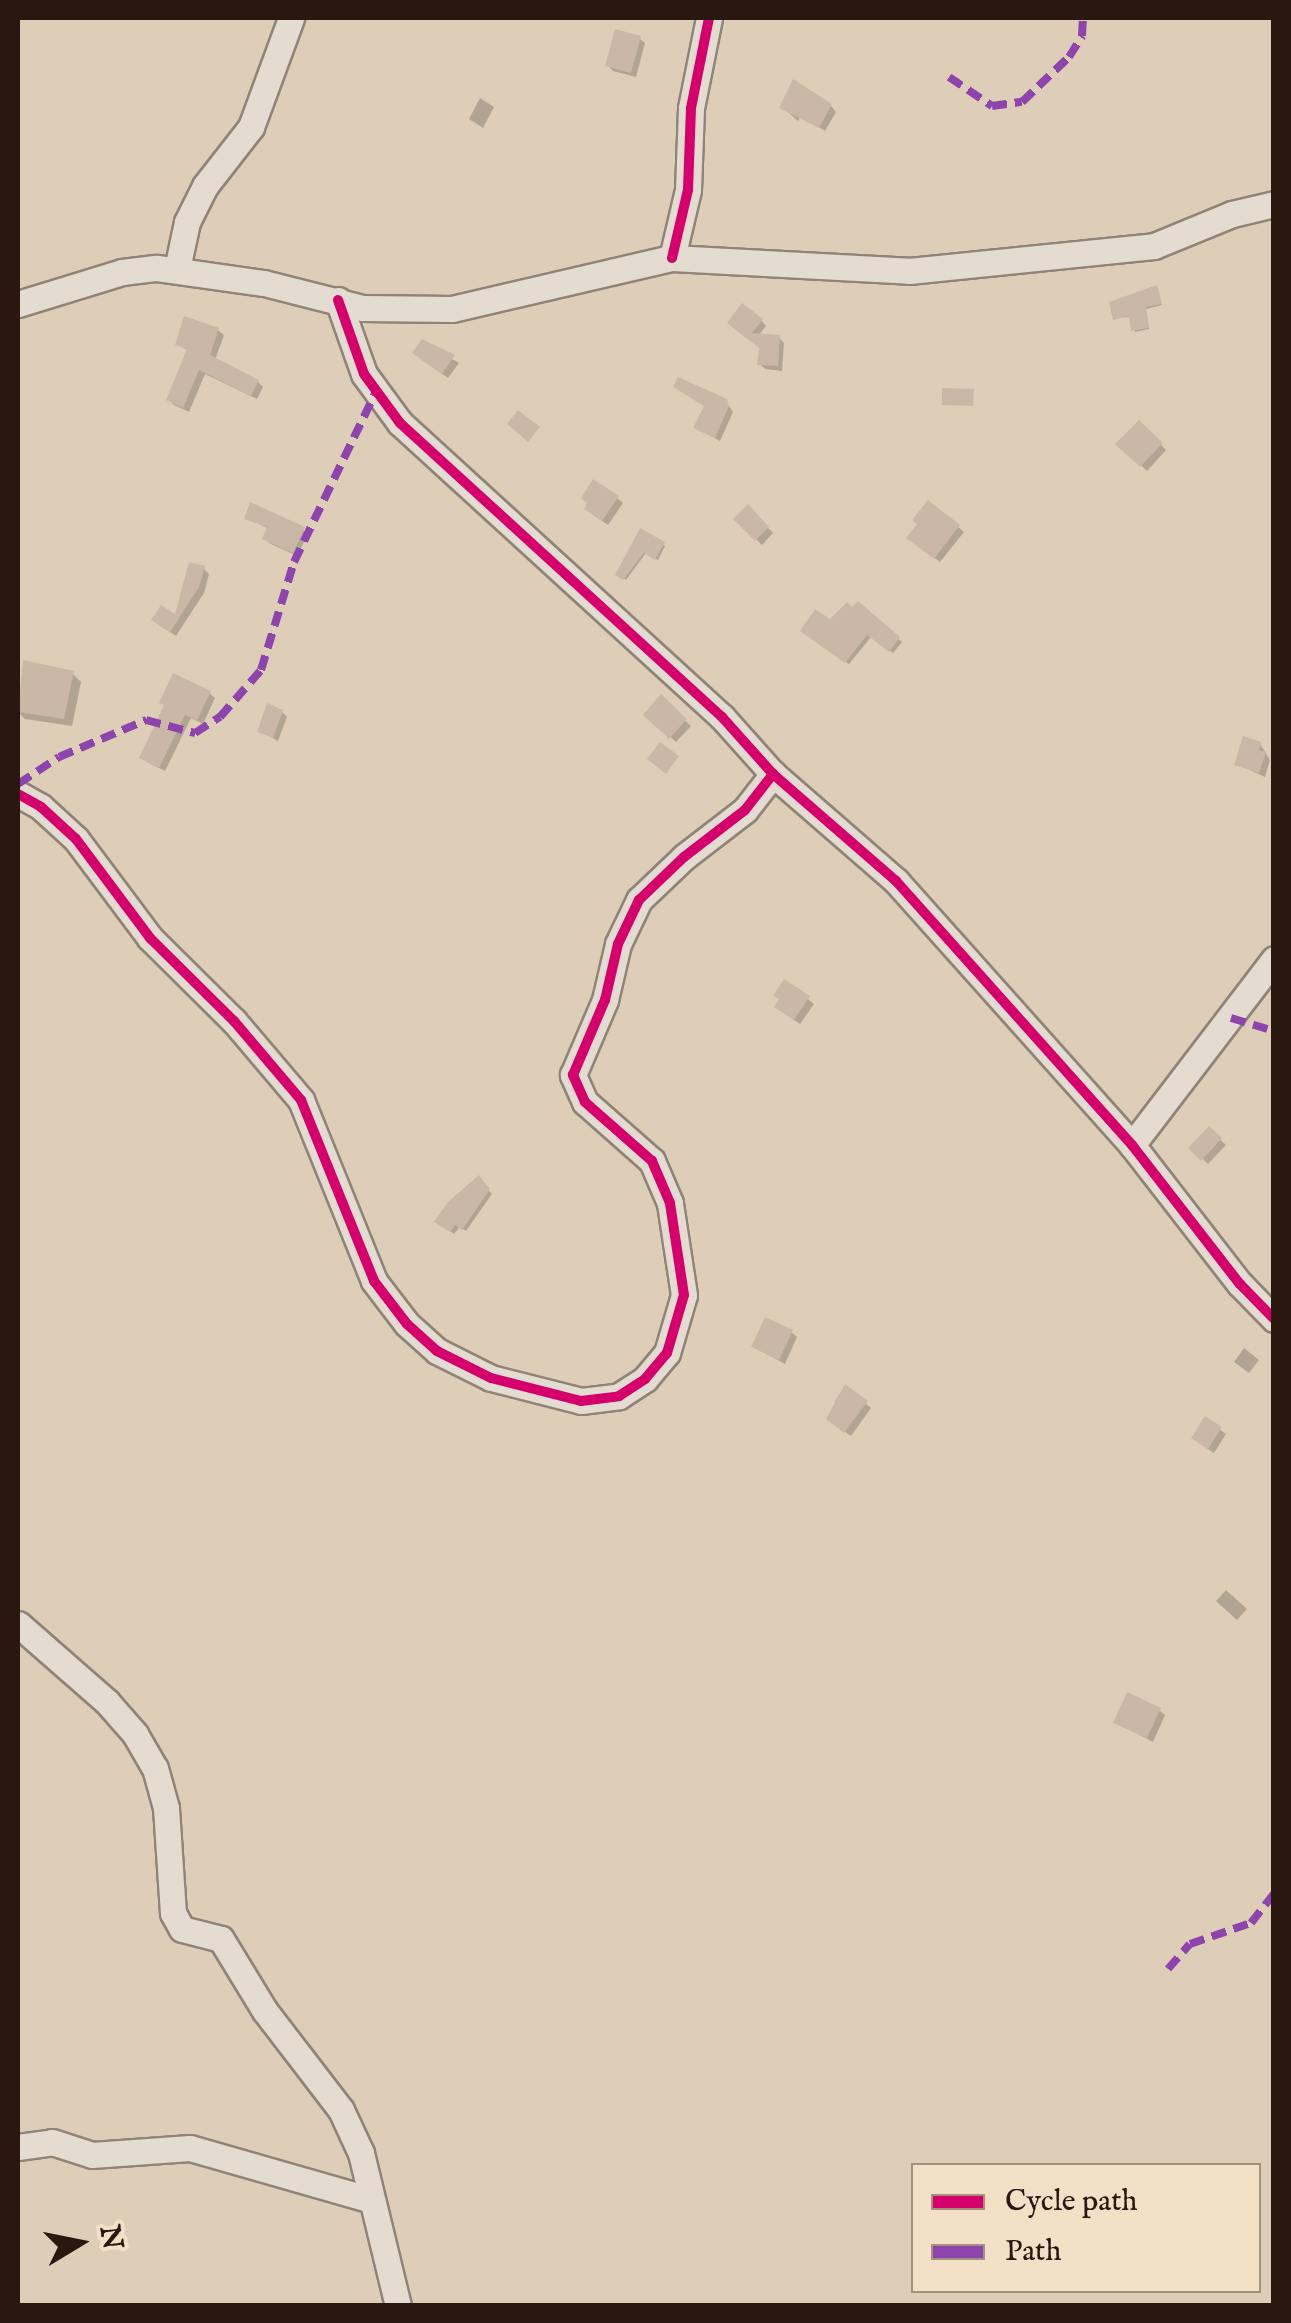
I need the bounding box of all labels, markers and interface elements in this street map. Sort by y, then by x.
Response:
legend [911,2163,1261,2293]
text: Cycle path [1005,2183,1138,2221]
north arrow [30,2193,130,2293]
text: N [91,2223,129,2253]
text: Path [1005,2233,1061,2271]

